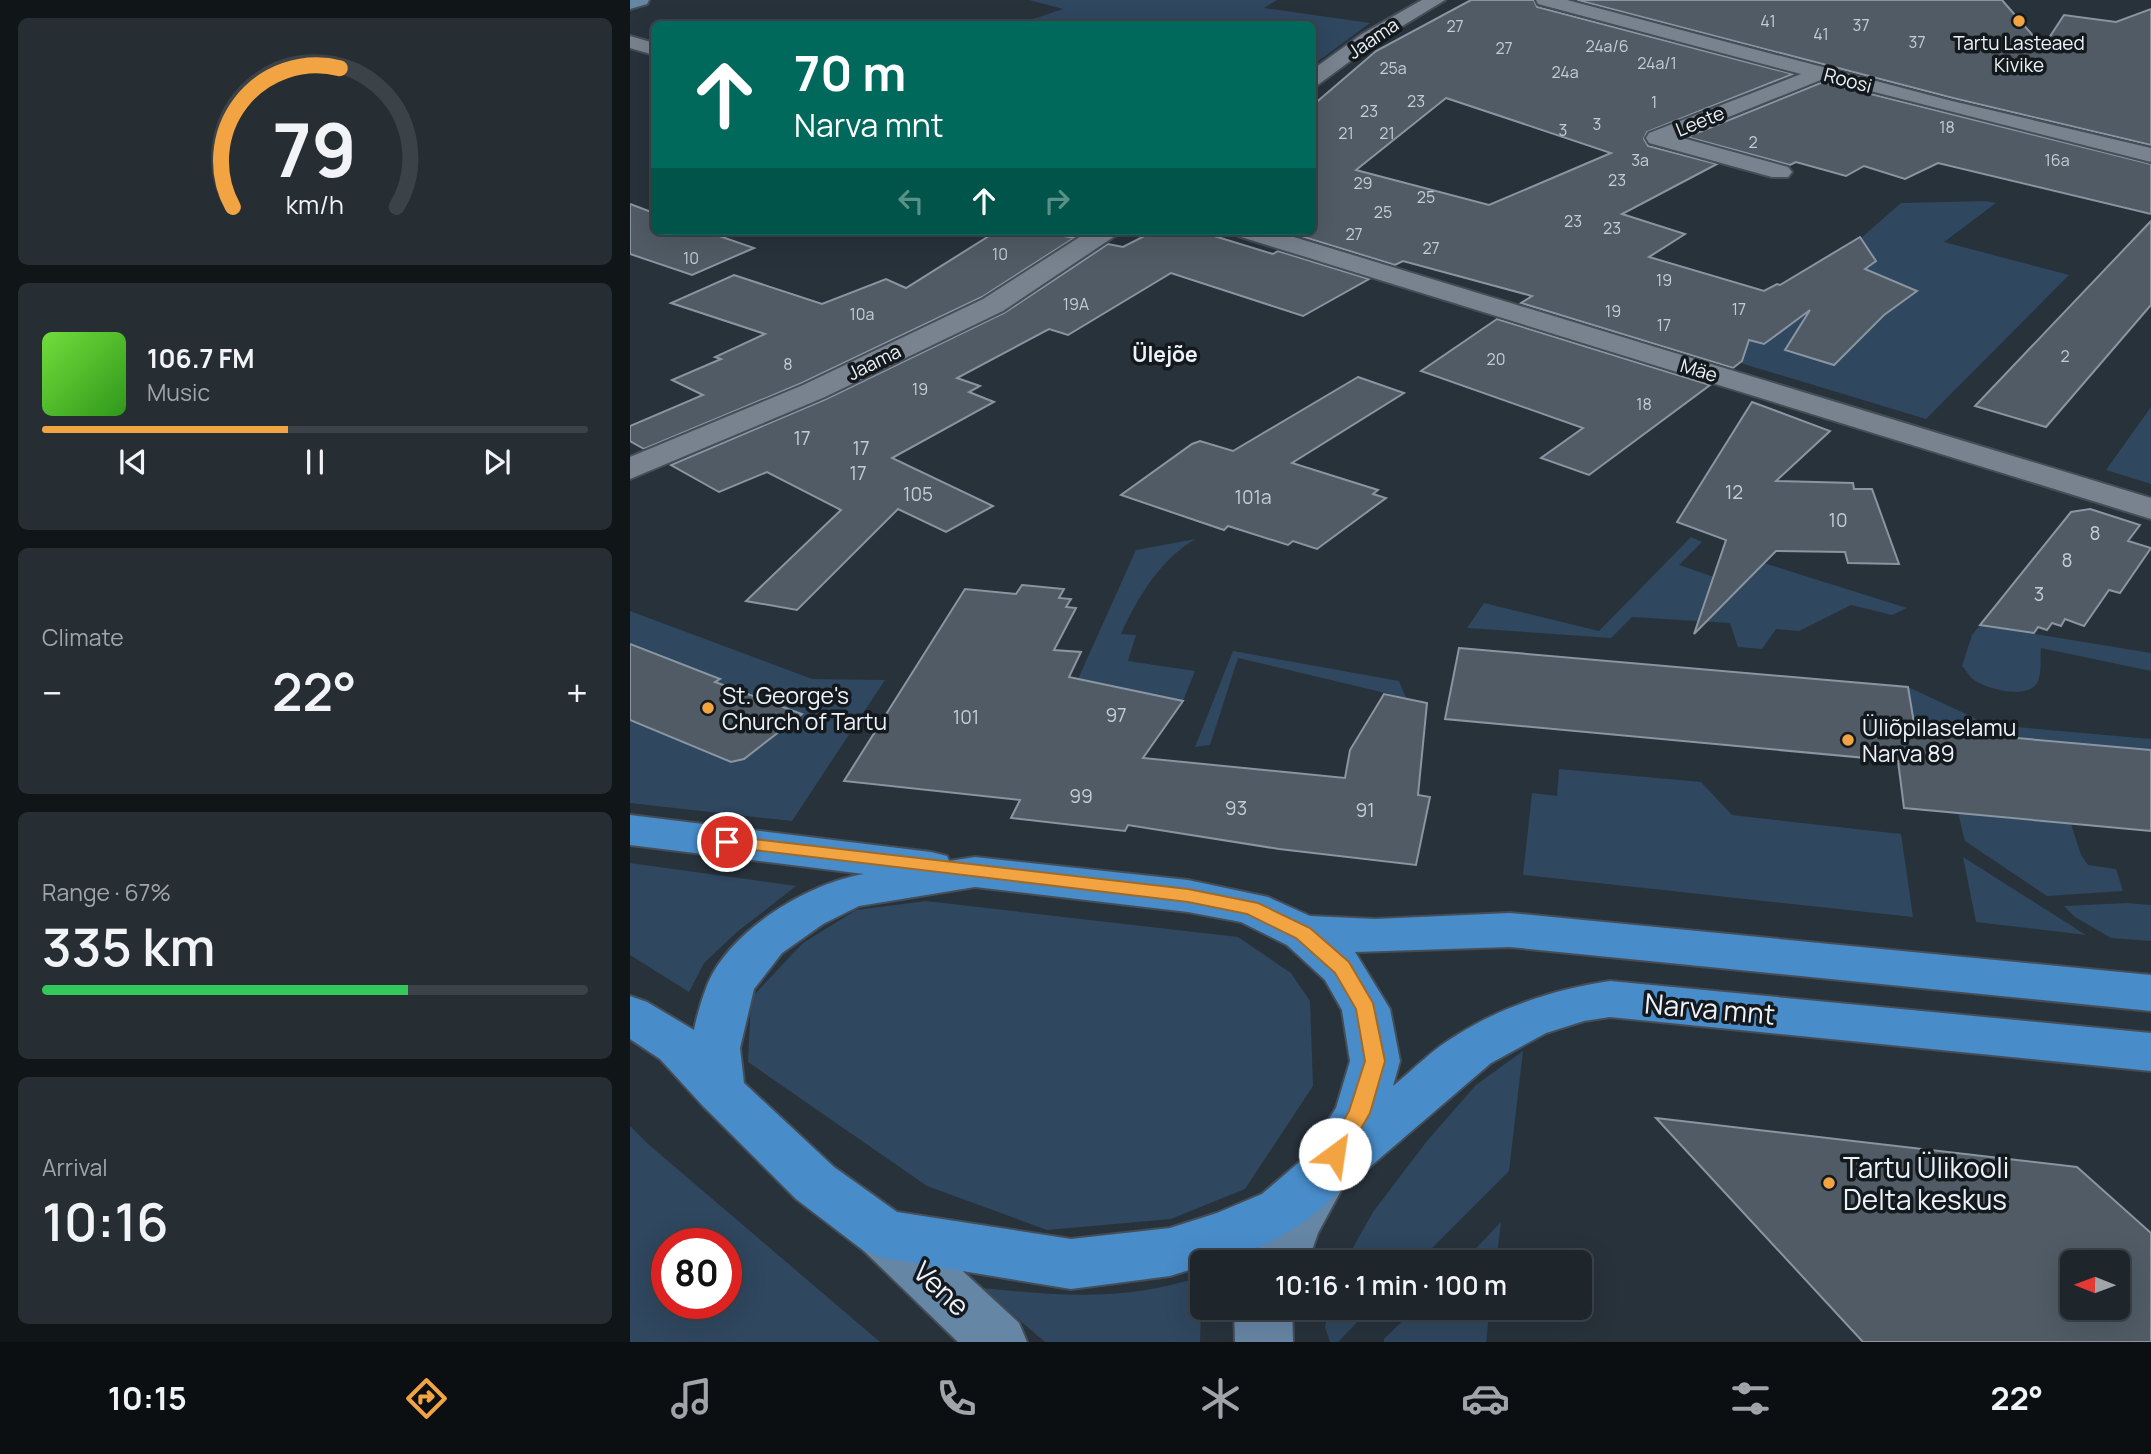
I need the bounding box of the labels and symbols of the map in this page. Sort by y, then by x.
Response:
house number: 41 [1760,10,1776,32]
street label: Jaama [1342,11,1404,65]
marker: Tartu Lasteaed Kivike [2011,13,2027,29]
house number: 37 [1853,14,1869,36]
house number: 27 [1446,15,1464,37]
house number: 41 [1813,23,1829,45]
place label: Tartu Lasteaed Kivike [1953,30,2085,78]
house number: 37 [1909,31,1925,53]
house number: 24a/6 [1585,35,1629,57]
house number: 27 [1495,37,1513,59]
house number: 24a/1 [1637,52,1677,74]
house number: 25a [1379,57,1407,79]
house number: 24a [1551,61,1579,83]
street label: Roosi [1821,61,1875,99]
house number: 23 [1407,90,1425,112]
house number: 1 [1651,91,1657,113]
house number: 23 [1360,100,1378,122]
street label: Leete [1672,100,1728,142]
house number: 3 [1593,113,1601,135]
house number: 18 [1939,116,1955,138]
house number: 3 [1559,119,1567,141]
house number: 21 [1338,122,1354,144]
house number: 21 [1379,122,1395,144]
house number: 2 [1748,131,1758,153]
house number: 3a [1631,149,1649,171]
house number: 16a [2044,149,2070,171]
house number: 23 [1608,169,1626,191]
house number: 29 [1353,172,1373,194]
house number: 25 [1417,186,1435,208]
house number: 25 [1374,201,1392,223]
house number: 23 [1564,210,1582,232]
house number: 23 [1603,217,1621,239]
house number: 27 [1345,223,1363,245]
house number: 27 [1422,237,1440,259]
house number: 10 [992,243,1008,265]
house number: 10 [683,247,699,269]
house number: 19 [1656,269,1672,291]
house number: 19A [1063,293,1089,315]
house number: 17 [1732,298,1746,320]
house number: 19 [1605,300,1621,322]
house number: 10a [850,303,874,325]
house number: 17 [1657,314,1671,336]
street label: Jaama [843,338,905,386]
district label: Ülejõe [1132,340,1198,368]
house number: 2 [2060,345,2070,367]
house number: 20 [1487,348,1505,370]
street label: Mäe [1677,352,1721,388]
house number: 8 [783,353,793,375]
house number: 19 [912,378,928,400]
house number: 18 [1636,393,1652,415]
house number: 17 [794,425,810,451]
house number: 17 [853,435,869,461]
house number: 17 [850,460,866,486]
house number: 12 [1725,479,1743,505]
house number: 105 [903,481,933,507]
house number: 101a [1235,484,1271,510]
house number: 10 [1828,507,1848,533]
house number: 8 [2089,520,2101,546]
house number: 8 [2061,547,2073,573]
house number: 3 [2034,581,2044,607]
place label: St. George's Church of Tartu [722,679,887,737]
marker: St. George's Church of Tartu [700,700,716,716]
house number: 97 [1105,702,1127,728]
house number: 101 [953,704,979,730]
place label: Üliõpilaselamu Narva 89 [1862,711,2016,769]
marker: Üliõpilaselamu Narva 89 [1840,732,1856,748]
house number: 99 [1069,783,1093,809]
house number: 93 [1225,795,1247,821]
house number: 91 [1355,797,1375,823]
pin [697,812,757,872]
street label: Narva mnt [1643,983,1777,1033]
position arrow [1298,1117,1372,1191]
place label: Tartu Ülikooli Delta keskus [1843,1148,2009,1218]
marker: Tartu Ülikooli Delta keskus [1821,1175,1837,1191]
speed limit sign: 80 [651,1228,742,1319]
north arrow [2060,1250,2130,1320]
street label: Vene [906,1252,978,1324]

